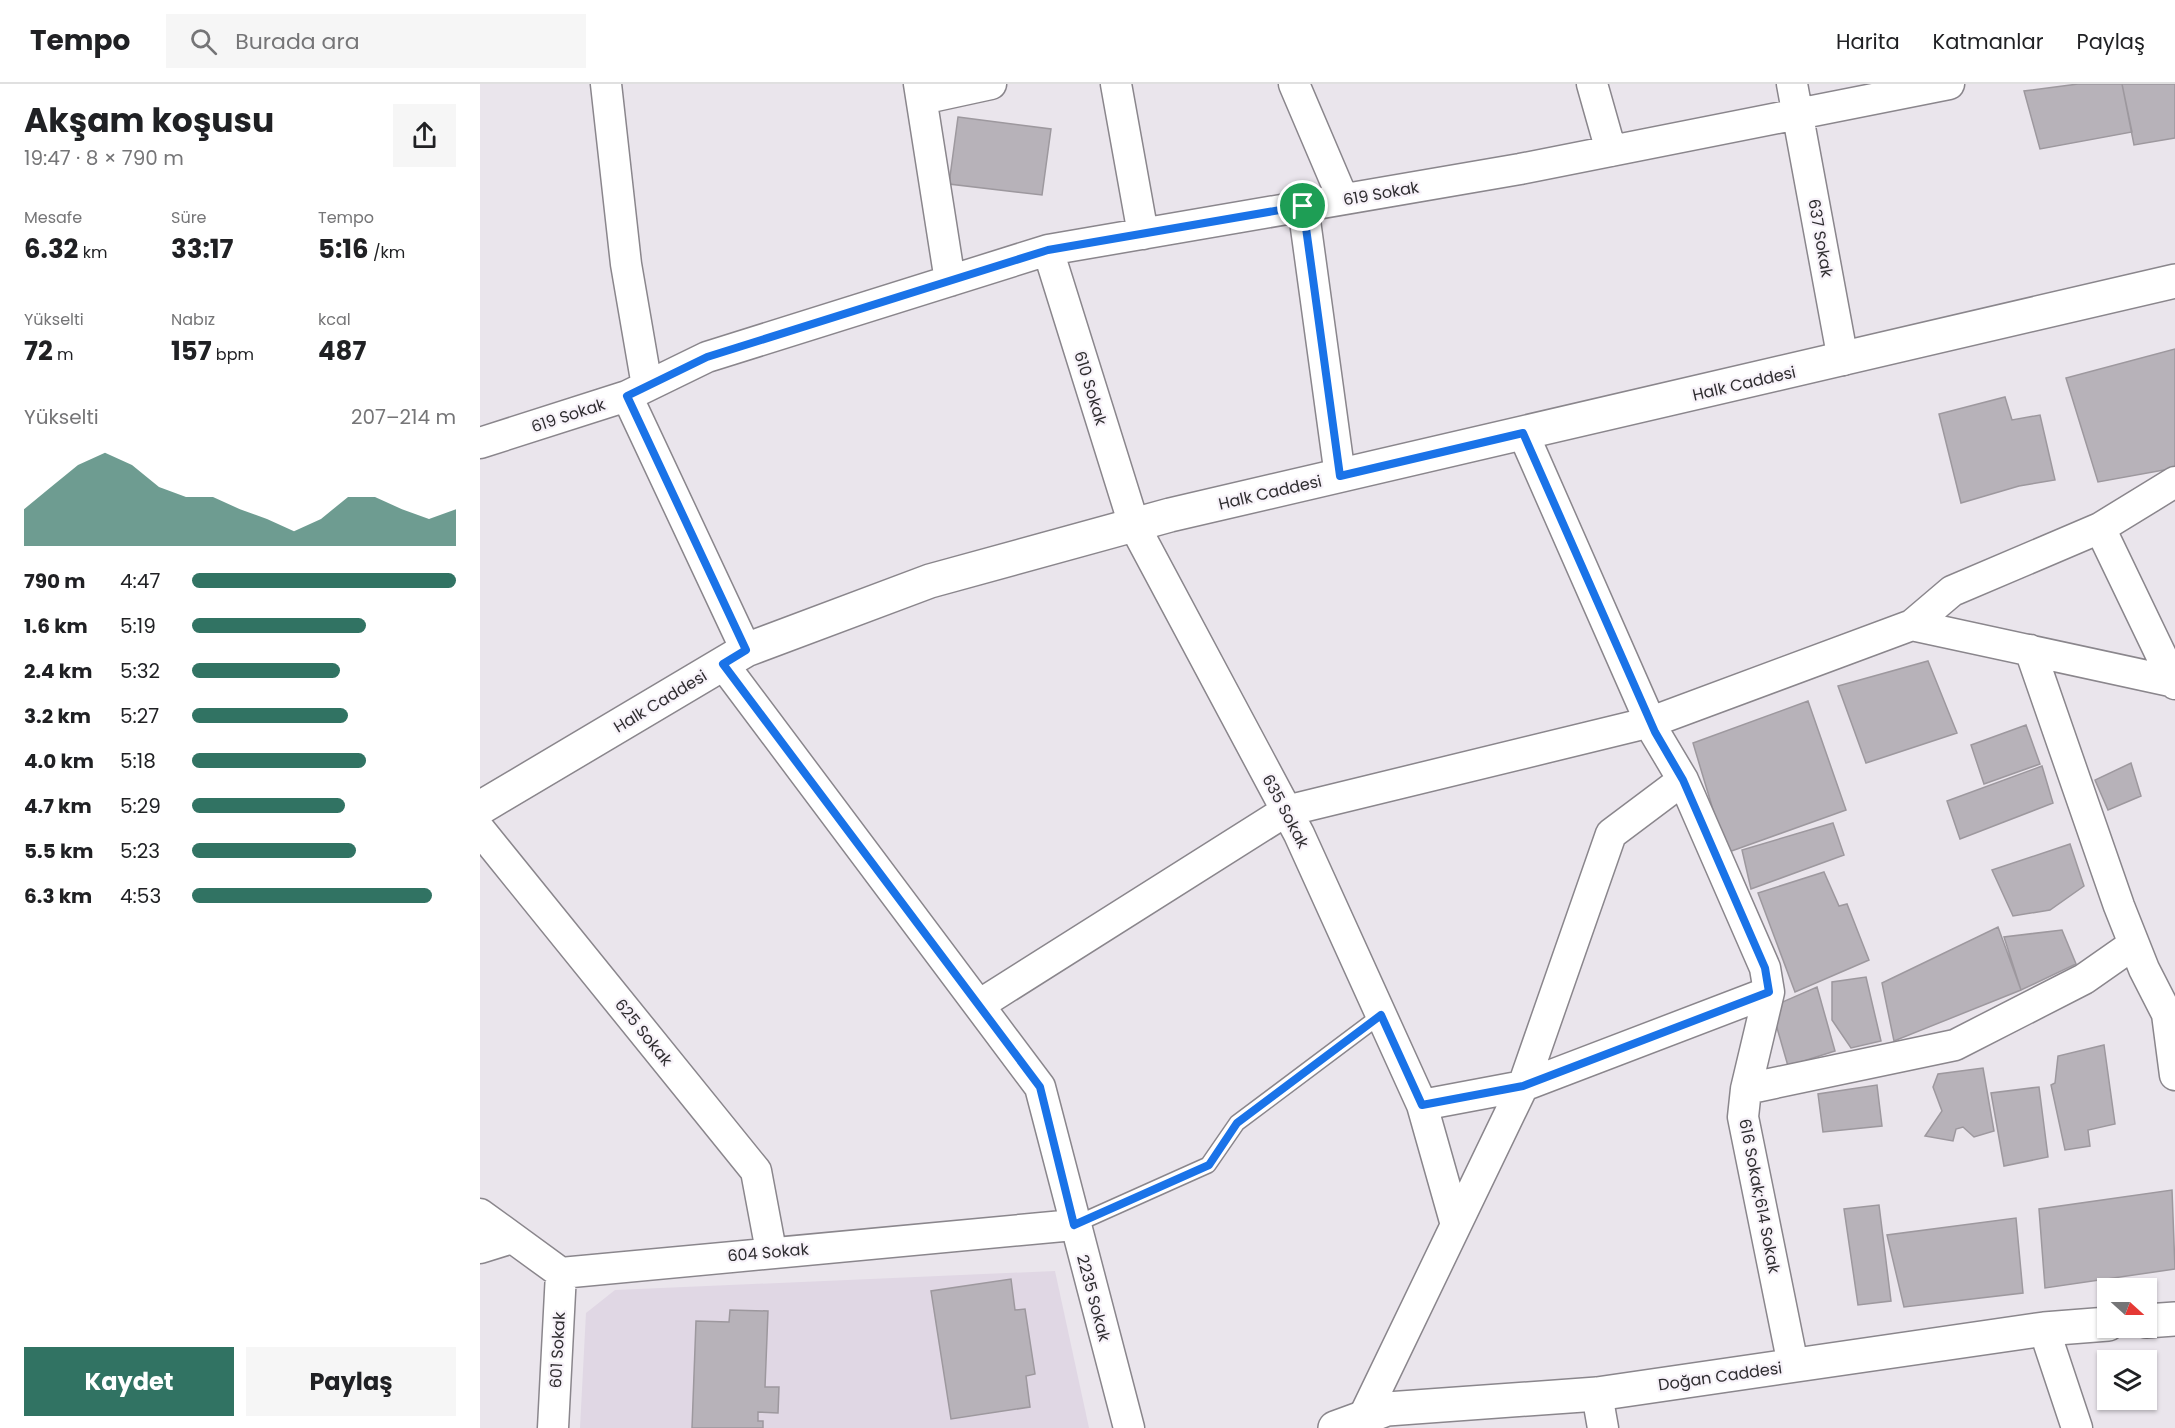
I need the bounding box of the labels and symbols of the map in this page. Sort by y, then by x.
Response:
street label: 619 Sokak [1341,175,1422,211]
pin [1277,180,1328,231]
street label: 637 Sokak [1802,197,1839,280]
street label: 610 Sokak [1068,348,1113,429]
street label: Halk Caddesi [1690,360,1798,407]
street label: 619 Sokak [528,392,609,438]
street label: Halk Caddesi [1216,469,1324,516]
street label: Halk Caddesi [609,664,711,738]
street label: 635 Sokak [1256,770,1315,853]
street label: 625 Sokak [609,994,678,1071]
street label: 616 Sokak;614 Sokak [1733,1117,1786,1276]
street label: 604 Sokak [726,1237,810,1268]
street label: 2235 Sokak [1071,1252,1116,1345]
north arrow [2097,1278,2157,1338]
street label: 601 Sokak [544,1310,571,1389]
street label: Doğan Caddesi [1657,1356,1783,1397]

